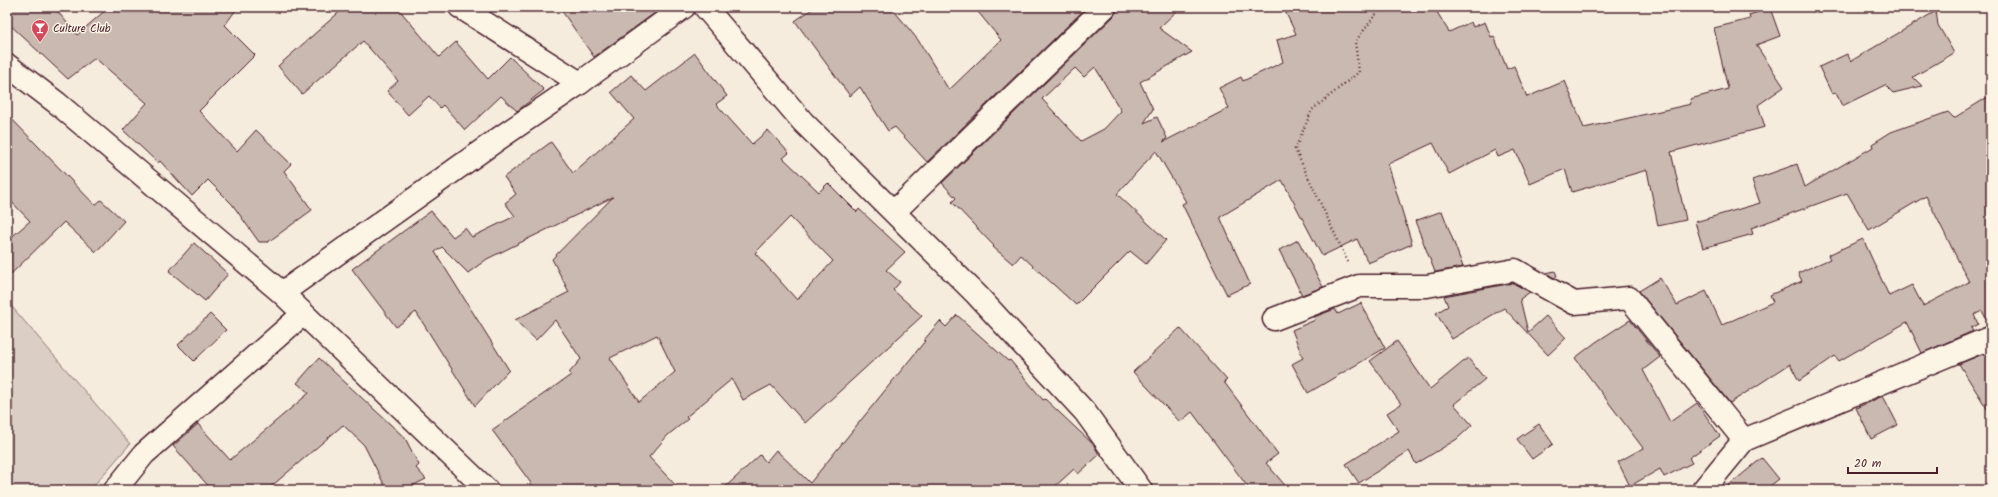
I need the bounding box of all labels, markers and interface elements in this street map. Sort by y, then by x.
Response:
bar icon: Culture Club [30,18,50,43]
place label: Culture Club [53,20,111,38]
scale bar [1848,449,1937,475]
text: 20 m [1854,454,1882,473]

